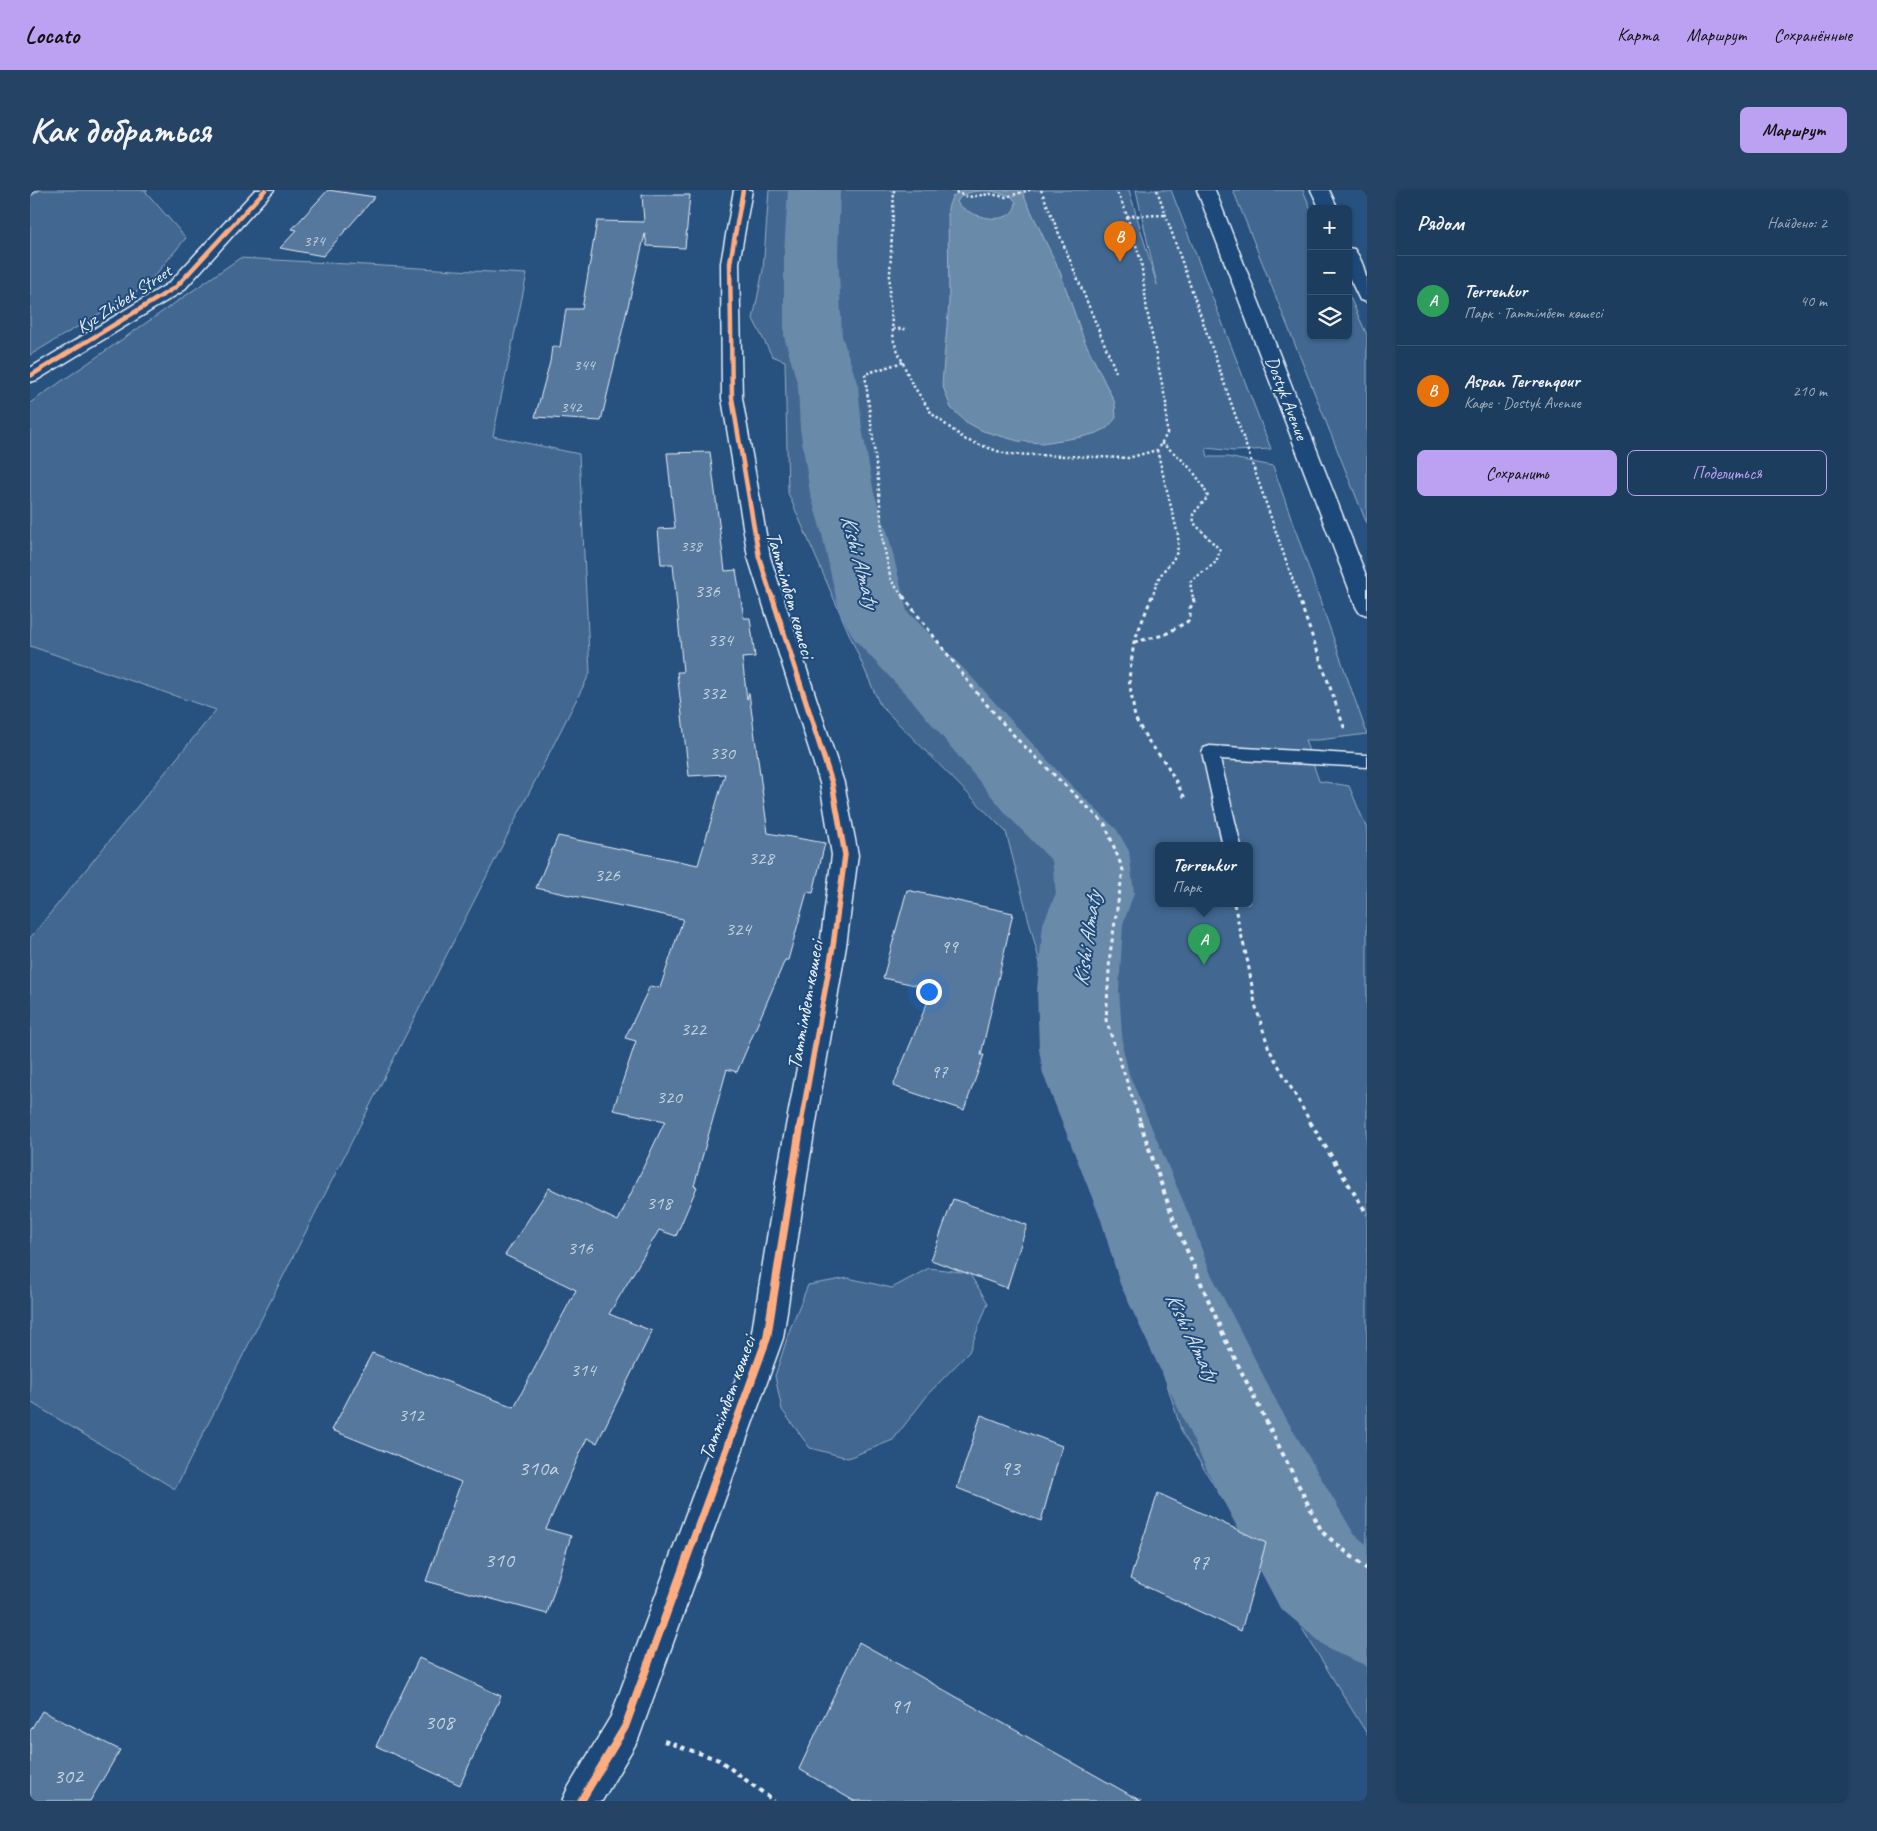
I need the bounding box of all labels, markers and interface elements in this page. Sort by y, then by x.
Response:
text: Locato [25,20,79,50]
text: Карта [1617,24,1658,46]
text: Маршрут [1686,24,1746,46]
text: Сохранённые [1774,24,1852,46]
button: Маршрут [1740,107,1847,153]
text: Как добраться [30,108,211,153]
map controls [1307,205,1352,340]
button: + [1307,205,1352,250]
text: Рядом [1417,210,1464,236]
text: Найдено: 2 [1767,213,1827,233]
pin: B [1104,221,1136,262]
house number: 374 [303,231,327,251]
button: − [1307,250,1352,295]
street label: Kyz Zhibek Street [72,259,177,338]
text: Terrenkur [1464,279,1527,303]
text: A [1429,291,1437,311]
text: 40 m [1800,291,1827,311]
button: layers [1307,295,1352,340]
text: Парк · Таттімбет көшесі [1464,303,1603,323]
street label: Dostyk Avenue [1261,353,1313,444]
house number: 344 [573,355,597,375]
text: Aspan Terrenqour [1464,369,1580,393]
text: B [1429,381,1437,401]
text: 210 m [1793,381,1827,401]
text: Кафе · Dostyk Avenue [1464,393,1581,413]
house number: 342 [560,397,584,417]
button: Сохранить [1417,450,1617,496]
button: Поделиться [1627,450,1827,496]
water label: Kіshі Almaty [834,512,887,614]
street label: Таттімбет көшесі [761,529,822,664]
house number: 338 [680,536,704,556]
house number: 336 [694,579,721,603]
house number: 334 [707,628,735,652]
house number: 332 [700,681,727,705]
house number: 330 [709,741,736,765]
popup [1155,842,1253,907]
house number: 328 [748,846,776,870]
text: Terrenkur [1172,853,1236,877]
house number: 326 [594,863,621,887]
text: Парк [1172,877,1201,897]
water label: Kіshі Almaty [1067,887,1108,988]
house number: 324 [725,917,753,941]
pin: A [1188,924,1220,965]
house number: 99 [940,935,959,959]
street label: Таттімбет көшесі [781,936,830,1071]
your location [916,979,942,1005]
house number: 322 [680,1017,707,1041]
house number: 97 [930,1060,949,1084]
house number: 320 [656,1085,683,1109]
house number: 318 [646,1191,674,1215]
house number: 316 [567,1236,594,1260]
water label: Kіshі Almaty [1159,1288,1227,1388]
street label: Таттімбет көшесі [692,1329,763,1464]
house number: 314 [570,1358,598,1382]
house number: 312 [398,1403,425,1427]
house number: 310а [518,1454,559,1482]
house number: 93 [1000,1454,1022,1482]
house number: 310 [484,1546,516,1574]
house number: 97 [1189,1548,1210,1576]
house number: 91 [890,1692,911,1720]
house number: 308 [424,1708,456,1736]
house number: 302 [53,1762,85,1790]

